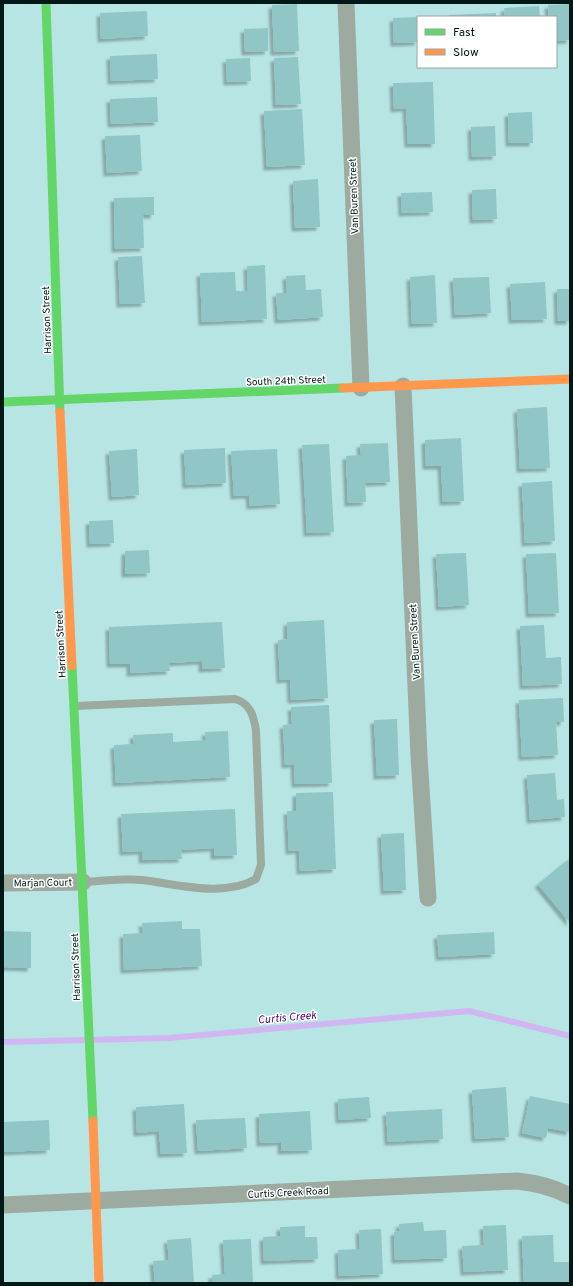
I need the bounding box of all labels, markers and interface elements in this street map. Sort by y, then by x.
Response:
legend [417,16,557,68]
text: Fast [453,25,475,41]
text: Slow [453,45,479,61]
street label: Van Buren Street [347,157,362,234]
street label: Harrison Street [40,286,55,354]
street label: South 24th Street [246,374,326,389]
street label: Van Buren Street [407,603,424,680]
street label: Harrison Street [53,609,70,678]
street label: Marjan Court [14,876,73,891]
street label: Harrison Street [69,933,84,1001]
water label: Curtis Creek [257,1008,317,1028]
street label: Curtis Creek Road [247,1185,329,1202]

